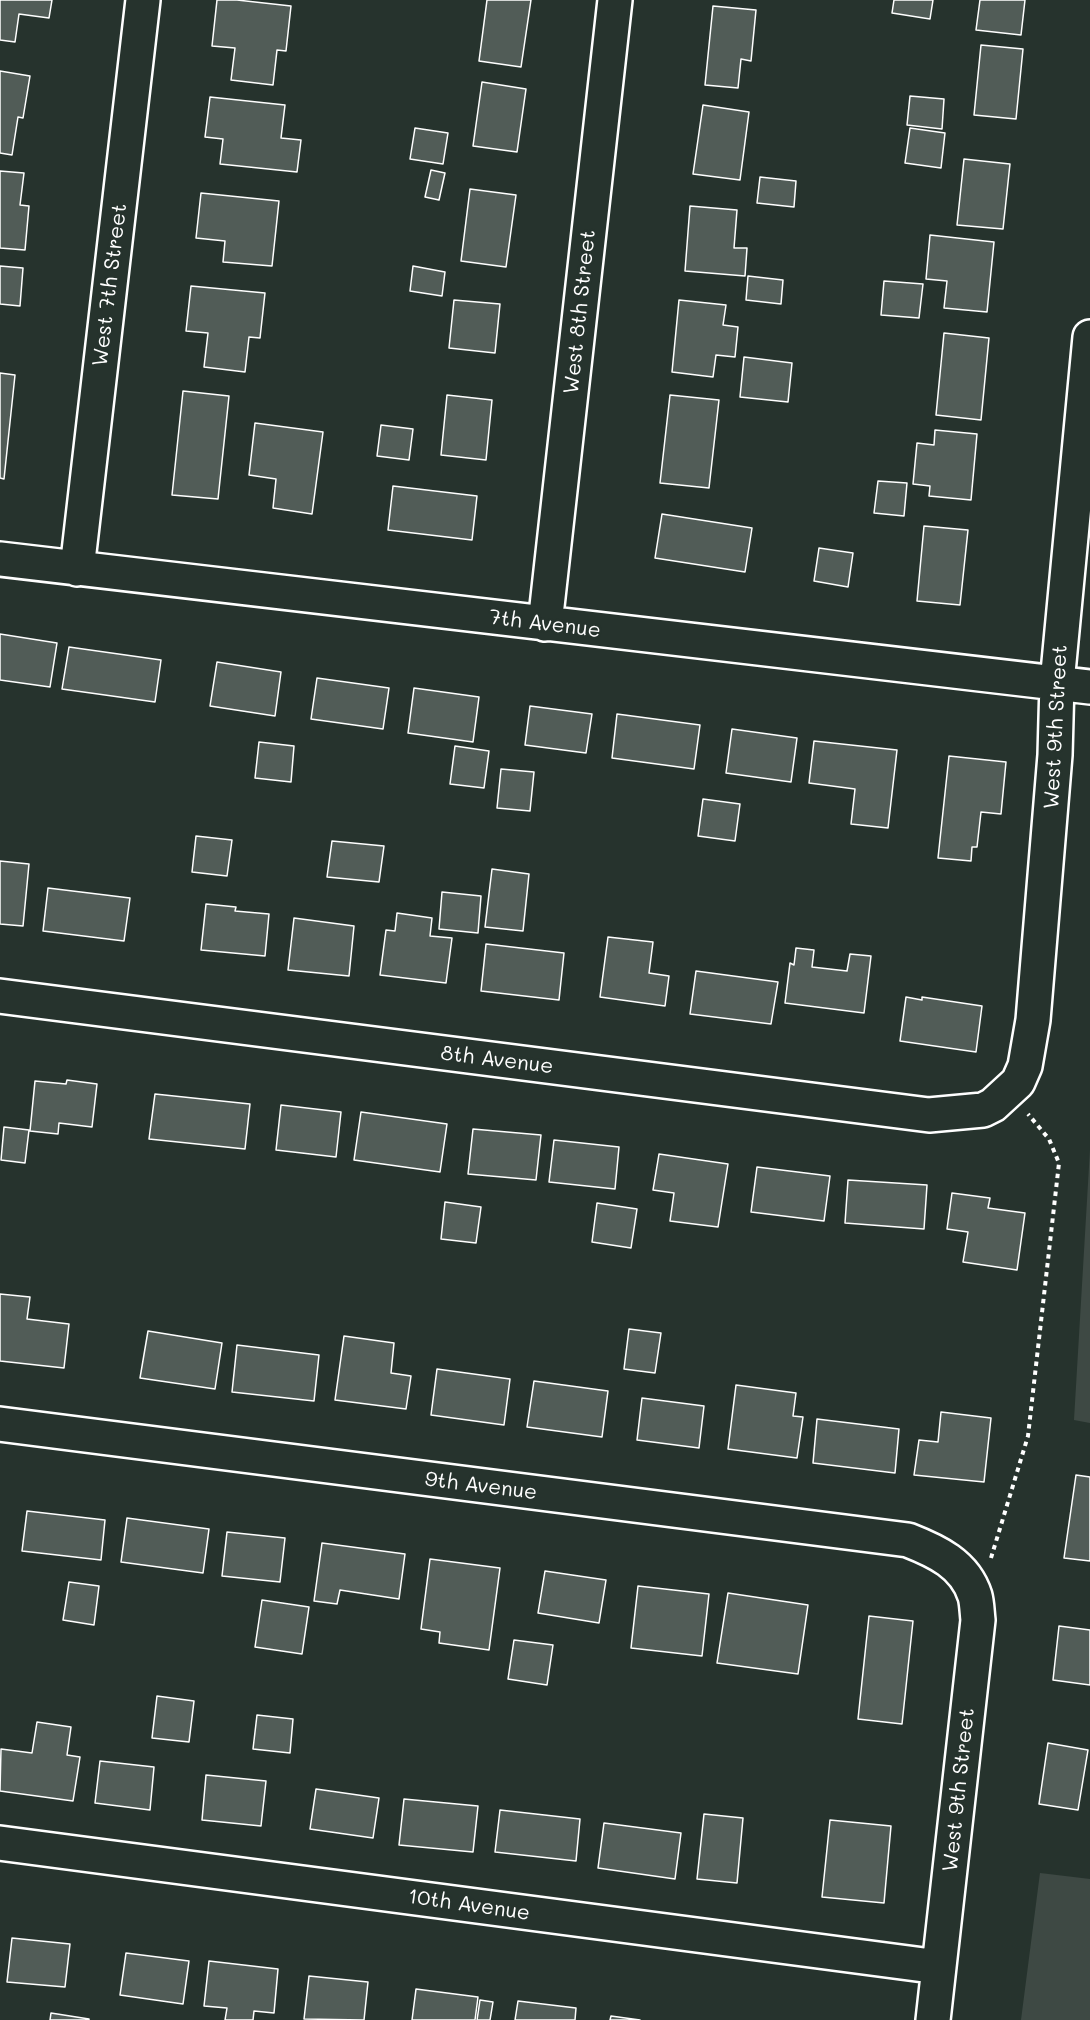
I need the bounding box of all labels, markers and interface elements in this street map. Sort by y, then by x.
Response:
street label: West 7th Street [88,202,132,368]
street label: West 8th Street [559,229,601,395]
street label: 7th Avenue [488,605,602,643]
street label: West 9th Street [1039,644,1073,810]
street label: 8th Avenue [439,1041,555,1079]
street label: 9th Avenue [423,1467,539,1505]
street label: West 9th Street [938,1707,980,1873]
street label: 10th Avenue [406,1884,532,1926]

